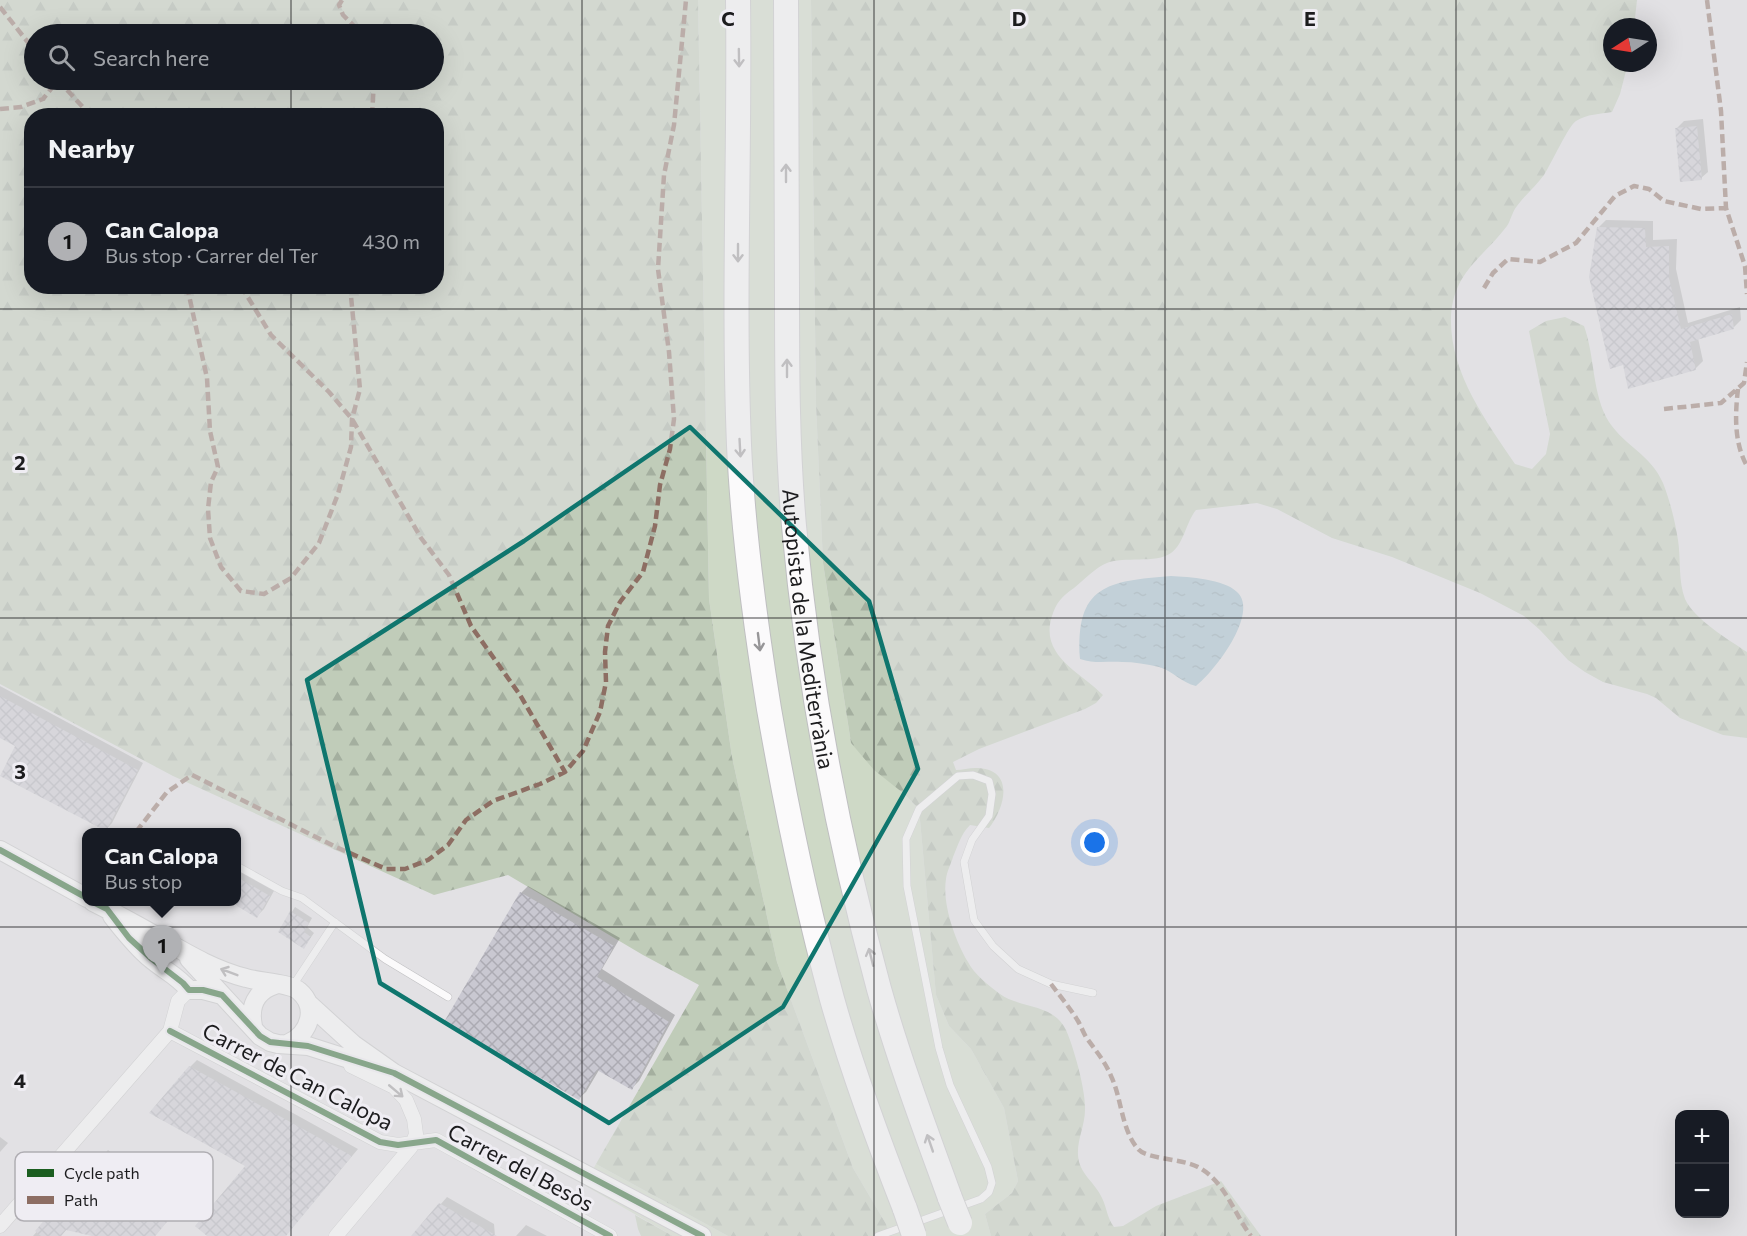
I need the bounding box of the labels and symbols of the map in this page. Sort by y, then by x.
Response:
text: C [721,6,735,30]
text: D [1012,6,1026,30]
text: E [1304,6,1316,30]
north arrow [1603,18,1657,72]
one-way arrow [733,48,745,68]
one-way arrow [780,163,792,183]
one-way arrow [732,243,744,263]
one-way arrow [781,358,793,378]
one-way arrow [734,438,745,458]
text: 2 [14,450,26,474]
street label: Autopista de la Mediterrània [778,488,841,771]
one-way arrow [753,632,764,652]
text: 3 [14,759,26,783]
your location [1080,828,1109,857]
pin: 1 [142,926,182,975]
one-way arrow [865,948,877,967]
one-way arrow [220,966,238,977]
street label: Carrer de Can Calopa [198,1016,398,1136]
text: 4 [14,1068,26,1092]
one-way arrow [388,1085,404,1098]
street label: Carrer del Besòs [443,1117,599,1217]
one-way arrow [924,1134,935,1153]
legend [15,1152,213,1221]
text: Cycle path [64,1163,140,1182]
text: Path [64,1190,98,1209]

